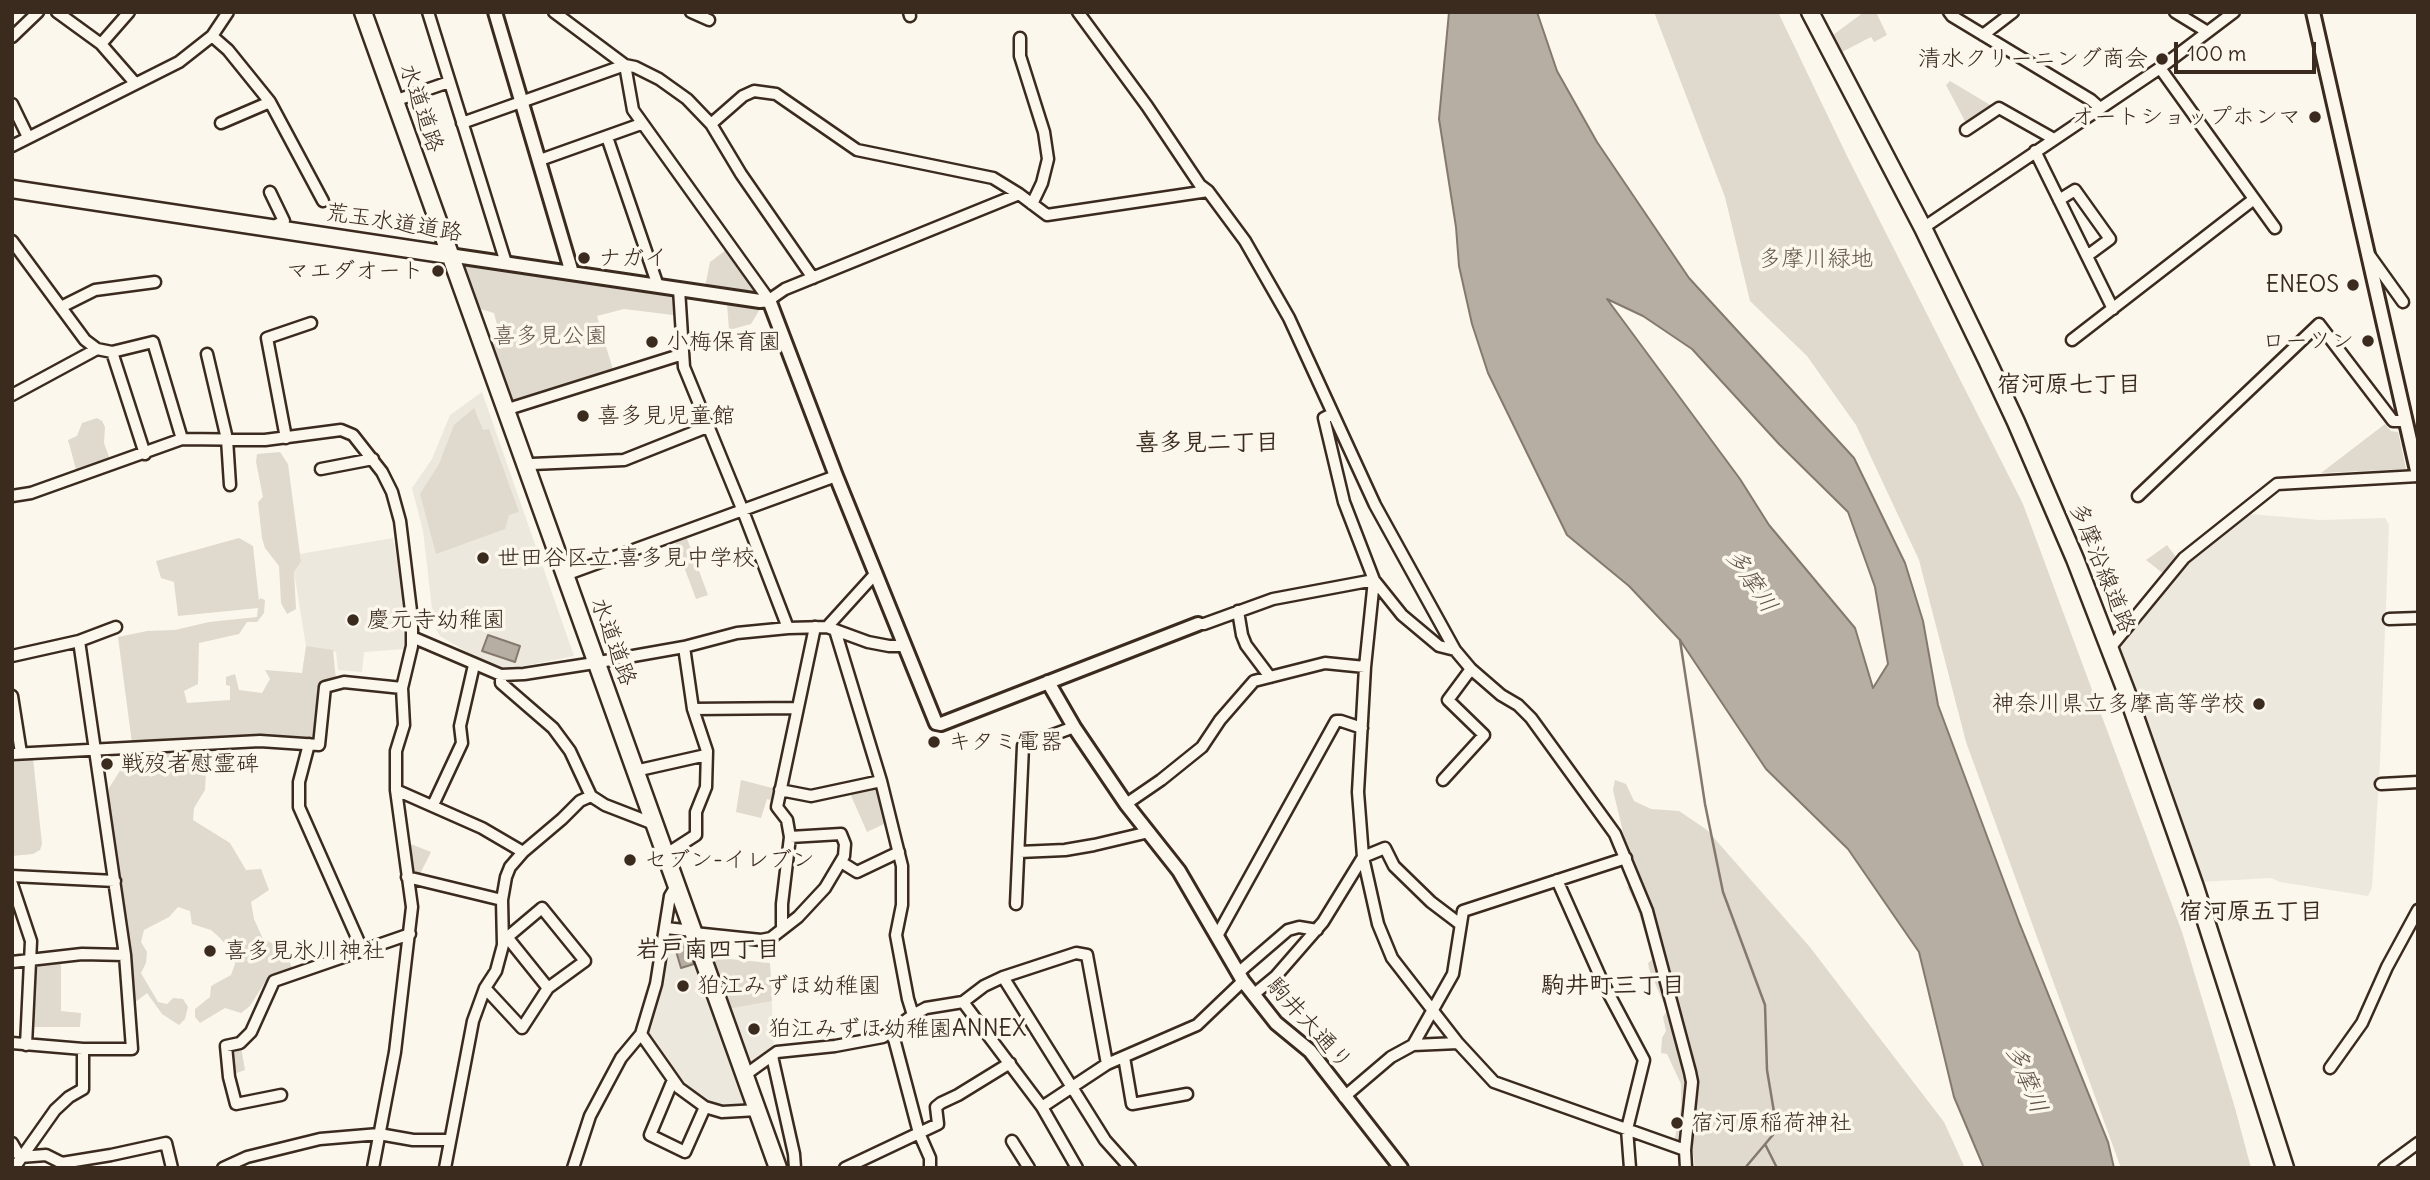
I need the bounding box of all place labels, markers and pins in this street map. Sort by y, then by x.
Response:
place label: 清水クリーニング商会 [1918,45,2148,73]
marker: 清水クリーニング商会 [2154,51,2170,67]
place label: オートショップホンマ [2071,103,2301,131]
marker: オートショップホンマ [2307,109,2323,125]
place label: ナガイ [598,244,667,272]
marker: ナガイ [576,250,592,266]
place label: マエダオート [286,257,424,285]
marker: マエダオート [430,263,446,279]
place label: ENEOS [2266,271,2339,299]
marker: ENEOS [2345,277,2361,293]
place label: ローソン [2262,327,2354,355]
place label: 小梅保育園 [666,328,781,356]
marker: ローソン [2360,333,2376,349]
marker: 小梅保育園 [644,334,660,350]
place label: 喜多見児童館 [597,402,735,430]
marker: 喜多見児童館 [575,408,591,424]
place label: 世田谷区立 喜多見中学校 [497,544,755,572]
marker: 世田谷区立 喜多見中学校 [475,550,491,566]
place label: 慶元寺幼稚園 [367,606,505,634]
marker: 慶元寺幼稚園 [345,612,361,628]
place label: 神奈川県立多摩高等学校 [1992,690,2245,718]
marker: 神奈川県立多摩高等学校 [2251,696,2267,712]
place label: キタミ電器 [948,728,1063,756]
marker: キタミ電器 [926,734,942,750]
place label: 戦歿者慰霊碑 [121,750,259,778]
marker: 戦歿者慰霊碑 [99,756,115,772]
place label: セブン-イレブン [644,846,815,874]
marker: セブン-イレブン [622,852,638,868]
place label: 喜多見氷川神社 [224,937,385,965]
marker: 喜多見氷川神社 [202,943,218,959]
place label: 狛江みずほ幼稚園 [697,972,881,1000]
marker: 狛江みずほ幼稚園 [675,978,691,994]
place label: 狛江みずほ幼稚園ANNEX [768,1015,1026,1043]
marker: 狛江みずほ幼稚園ANNEX [746,1021,762,1037]
place label: 宿河原稲荷神社 [1691,1109,1852,1137]
marker: 宿河原稲荷神社 [1669,1115,1685,1131]

